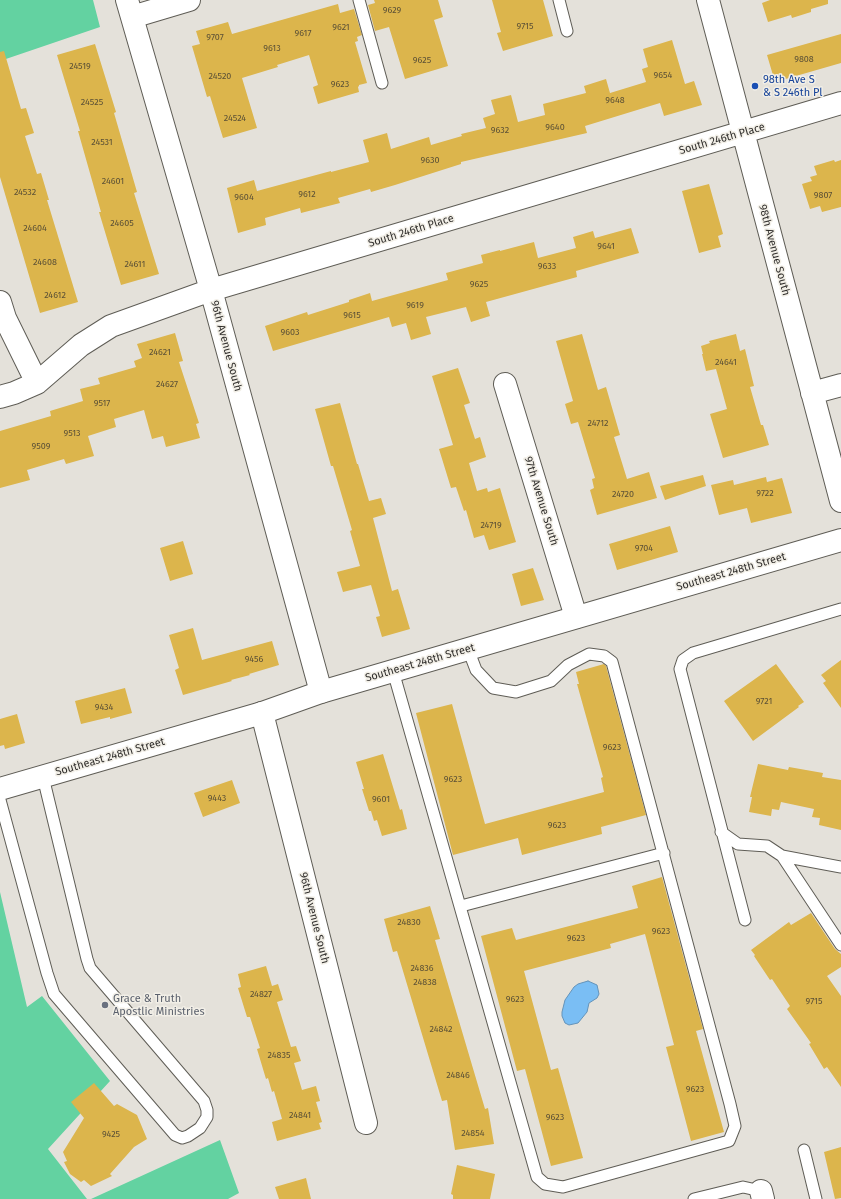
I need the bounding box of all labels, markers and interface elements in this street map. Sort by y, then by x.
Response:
house number: 9629 [383,5,401,15]
house number: 9715 [517,21,533,31]
house number: 9621 [332,22,350,32]
house number: 9617 [295,28,311,38]
house number: 9707 [206,32,224,42]
house number: 9613 [263,43,281,53]
house number: 9808 [794,54,814,64]
house number: 9625 [413,55,431,65]
house number: 24519 [69,61,91,71]
house number: 9654 [654,70,672,80]
house number: 24520 [209,71,231,81]
place label: 98th Ave S & S 246th Pl [763,73,823,99]
house number: 9623 [331,79,349,89]
marker: 98th Ave S & S 246th Pl [750,81,760,91]
house number: 9648 [605,95,625,105]
house number: 24525 [81,97,103,107]
house number: 24524 [224,113,246,123]
street label: South 246th Place [677,120,767,158]
house number: 9640 [545,122,565,132]
house number: 9632 [491,125,509,135]
house number: 24531 [91,137,113,147]
house number: 9630 [421,155,439,165]
house number: 24601 [102,176,124,186]
house number: 24532 [14,187,36,197]
house number: 9612 [298,189,316,199]
house number: 9807 [814,190,832,200]
house number: 9604 [234,192,254,202]
street label: 98th Avenue South [755,203,793,297]
street label: South 246th Place [367,212,455,250]
house number: 24605 [110,218,134,228]
house number: 24604 [23,223,47,233]
house number: 9641 [597,241,615,251]
house number: 24608 [33,257,57,267]
house number: 24611 [124,259,146,269]
house number: 9633 [538,261,556,271]
house number: 9625 [470,279,488,289]
house number: 24612 [44,290,66,300]
street label: 96th Avenue South [208,299,244,393]
house number: 9619 [406,300,424,310]
house number: 9615 [343,310,361,320]
house number: 9603 [281,327,299,337]
house number: 24621 [149,347,171,357]
house number: 24641 [715,357,737,367]
house number: 24627 [156,379,178,389]
house number: 9517 [94,398,110,408]
house number: 24712 [588,418,608,428]
house number: 9513 [63,428,81,438]
house number: 9509 [32,441,50,451]
street label: 97th Avenue South [521,455,561,547]
house number: 9722 [756,488,774,498]
house number: 24720 [612,489,634,499]
house number: 24719 [480,520,502,530]
house number: 9704 [635,543,653,553]
street label: Southeast 248th Street [675,550,787,594]
street label: Southeast 248th Street [364,641,476,685]
house number: 9456 [245,654,263,664]
house number: 9721 [756,696,772,706]
house number: 9434 [95,702,113,712]
street label: Southeast 248th Street [54,735,166,779]
house number: 9623 [603,742,621,752]
house number: 9623 [444,774,462,784]
house number: 9443 [208,793,226,803]
house number: 9601 [372,794,390,804]
house number: 9623 [548,820,566,830]
street label: 96th Avenue South [296,871,332,965]
house number: 24830 [397,917,421,927]
house number: 9623 [652,926,670,936]
house number: 9623 [567,933,585,943]
house number: 24836 [410,963,434,973]
house number: 24838 [413,977,437,987]
house number: 24827 [250,989,272,999]
place label: Grace & Truth Apostlic Ministries [113,992,205,1018]
house number: 9623 [506,994,524,1004]
house number: 9715 [806,996,822,1006]
marker: Grace & Truth Apostlic Ministries [100,1000,110,1010]
house number: 24842 [429,1024,453,1034]
house number: 24835 [268,1050,290,1060]
house number: 24846 [446,1070,470,1080]
house number: 9623 [686,1084,704,1094]
house number: 24841 [289,1110,311,1120]
house number: 9623 [546,1112,564,1122]
house number: 24854 [461,1128,485,1138]
house number: 9425 [102,1129,120,1139]

